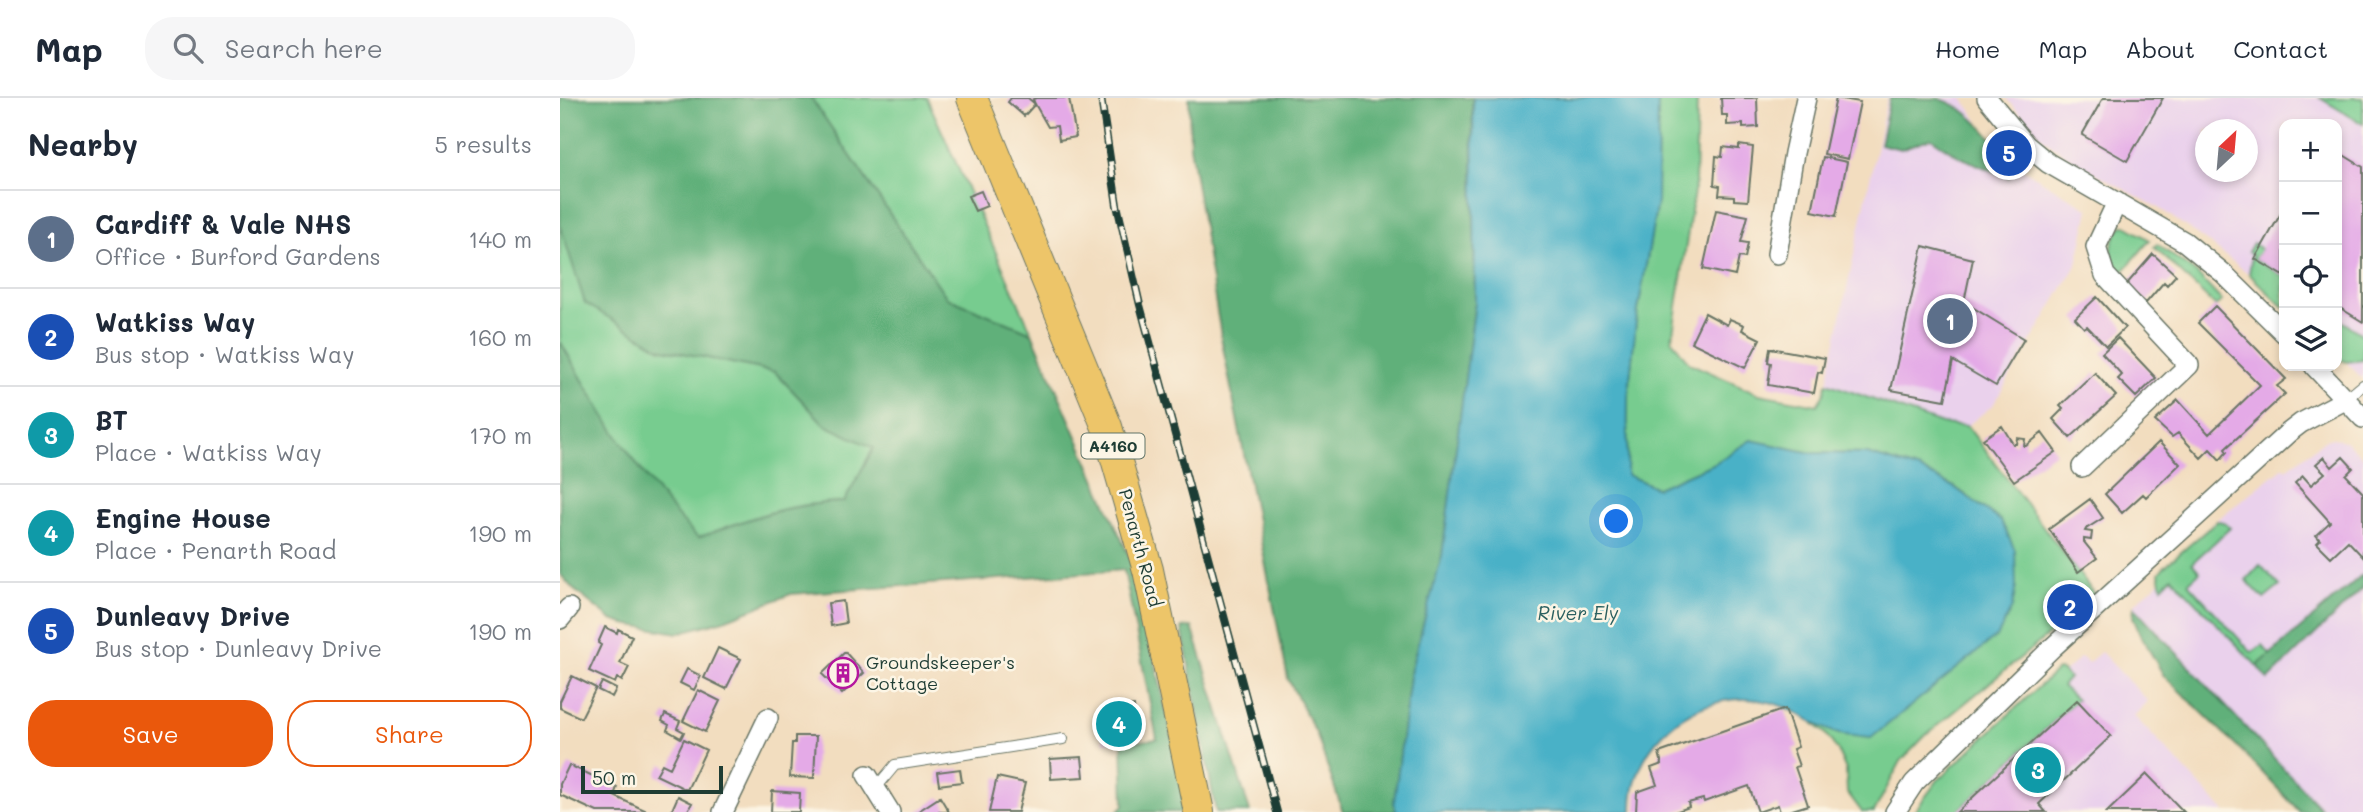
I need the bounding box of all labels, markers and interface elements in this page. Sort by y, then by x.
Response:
search box [145,17,635,80]
text: Map [35,27,103,70]
icon: search [169,29,207,67]
text: Search here [225,31,383,65]
text: Home [1935,33,2000,64]
text: Map [2038,33,2087,64]
text: About [2125,33,2195,64]
text: Contact [2233,33,2328,64]
north arrow [2195,119,2258,182]
map controls [2279,119,2342,371]
button: + [2279,119,2342,182]
text: Nearby [28,124,138,164]
pin: 5 [1986,127,2032,179]
text: 5 results [435,129,532,159]
button: − [2279,182,2342,245]
text: Cardiff & Vale NHS [95,207,352,241]
text: 1 [46,224,56,254]
text: 140 m [468,224,532,254]
text: Office · Burford Gardens [95,241,381,271]
button: locate [2279,245,2342,308]
pin: 1 [1927,295,1973,347]
text: Watkiss Way [95,305,255,339]
button: layers [2279,308,2342,371]
text: 2 [45,322,57,352]
text: 160 m [468,322,532,352]
text: Bus stop · Watkiss Way [95,339,354,369]
text: BT [95,403,128,437]
text: 3 [44,420,58,450]
text: 170 m [469,420,532,450]
road number: A4160 [1082,434,1144,458]
text: Place · Watkiss Way [95,437,322,467]
street label: Penarth Road [1114,486,1168,609]
text: Engine House [95,501,271,535]
your location [1599,504,1633,538]
text: 4 [44,518,58,548]
text: 190 m [468,518,532,548]
text: Place · Penarth Road [95,535,336,565]
pin: 2 [2047,581,2093,633]
text: Dunleavy Drive [95,599,290,633]
water label: River Ely [1538,600,1619,625]
text: 5 [44,616,58,646]
text: 190 m [468,616,532,646]
text: Bus stop · Dunleavy Drive [95,633,382,663]
place label: Groundskeeper's Cottage [866,650,1015,695]
building icon: Groundskeeper's Cottage [826,656,860,690]
pin: 4 [1096,698,1142,750]
button: Save [28,700,273,767]
button: Share [287,700,532,767]
pin: 3 [2015,744,2061,796]
scale bar [581,763,723,795]
text: 50 m [592,765,636,790]

